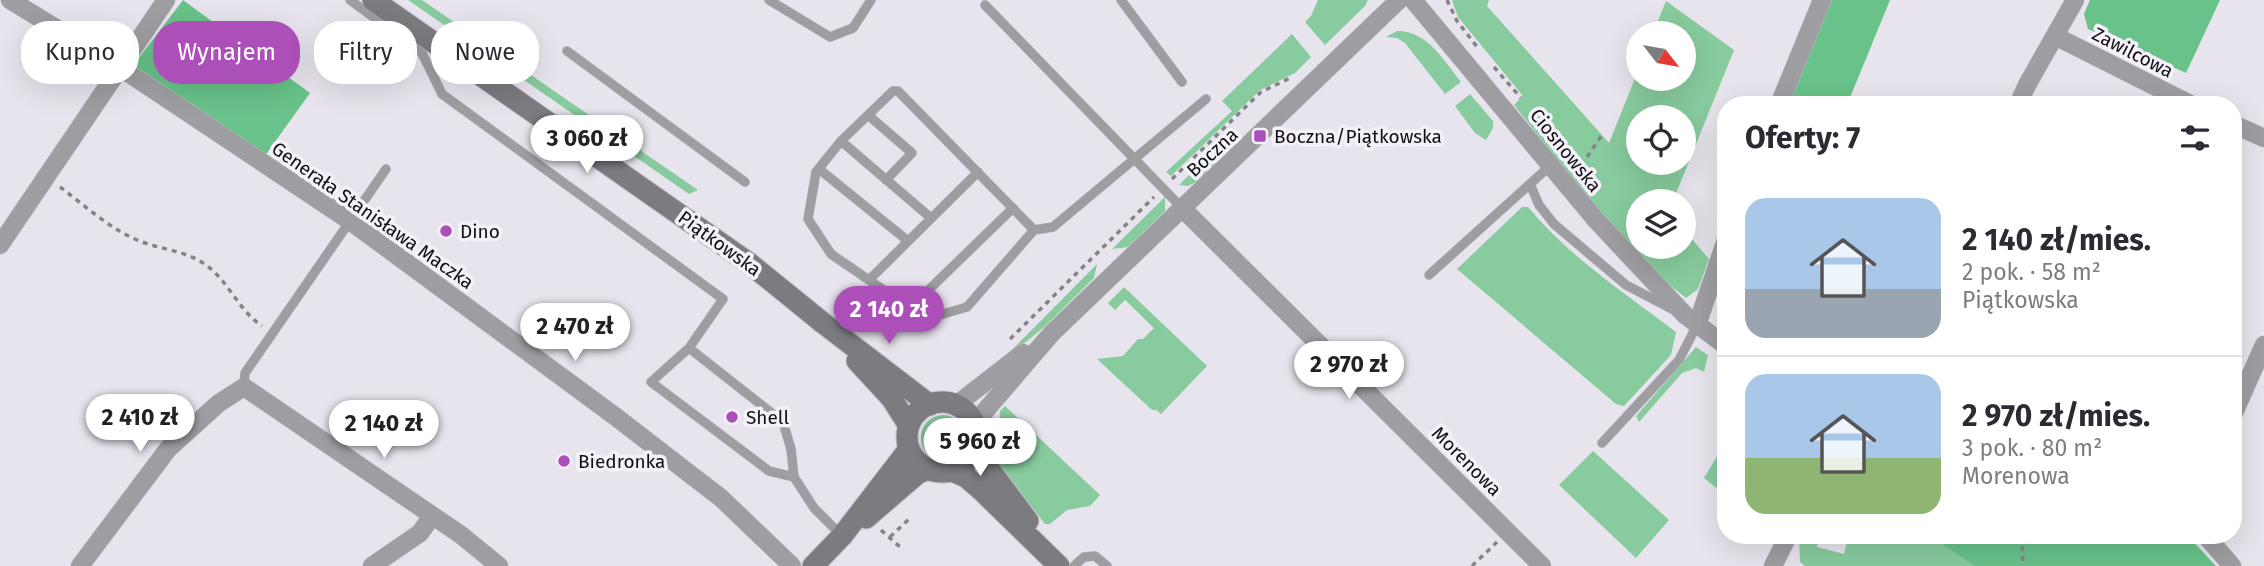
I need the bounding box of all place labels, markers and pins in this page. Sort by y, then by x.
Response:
pin: 3 060 zł [515,116,659,175]
place label: Boczna/Piątkowska [1274,125,1442,148]
marker: Boczna/Piątkowska [1252,128,1268,144]
place label: Dino [460,220,500,243]
marker: Dino [438,223,454,239]
pin: 2 140 zł [817,286,961,346]
pin: 2 470 zł [503,304,647,363]
pin: 2 970 zł [1277,342,1421,401]
pin: 2 410 zł [68,394,212,454]
pin: 2 140 zł [312,400,456,460]
place label: Shell [746,406,789,429]
marker: Shell [724,409,740,425]
pin: 5 960 zł [908,419,1052,478]
place label: Biedronka [578,450,665,473]
marker: Biedronka [556,453,572,469]

